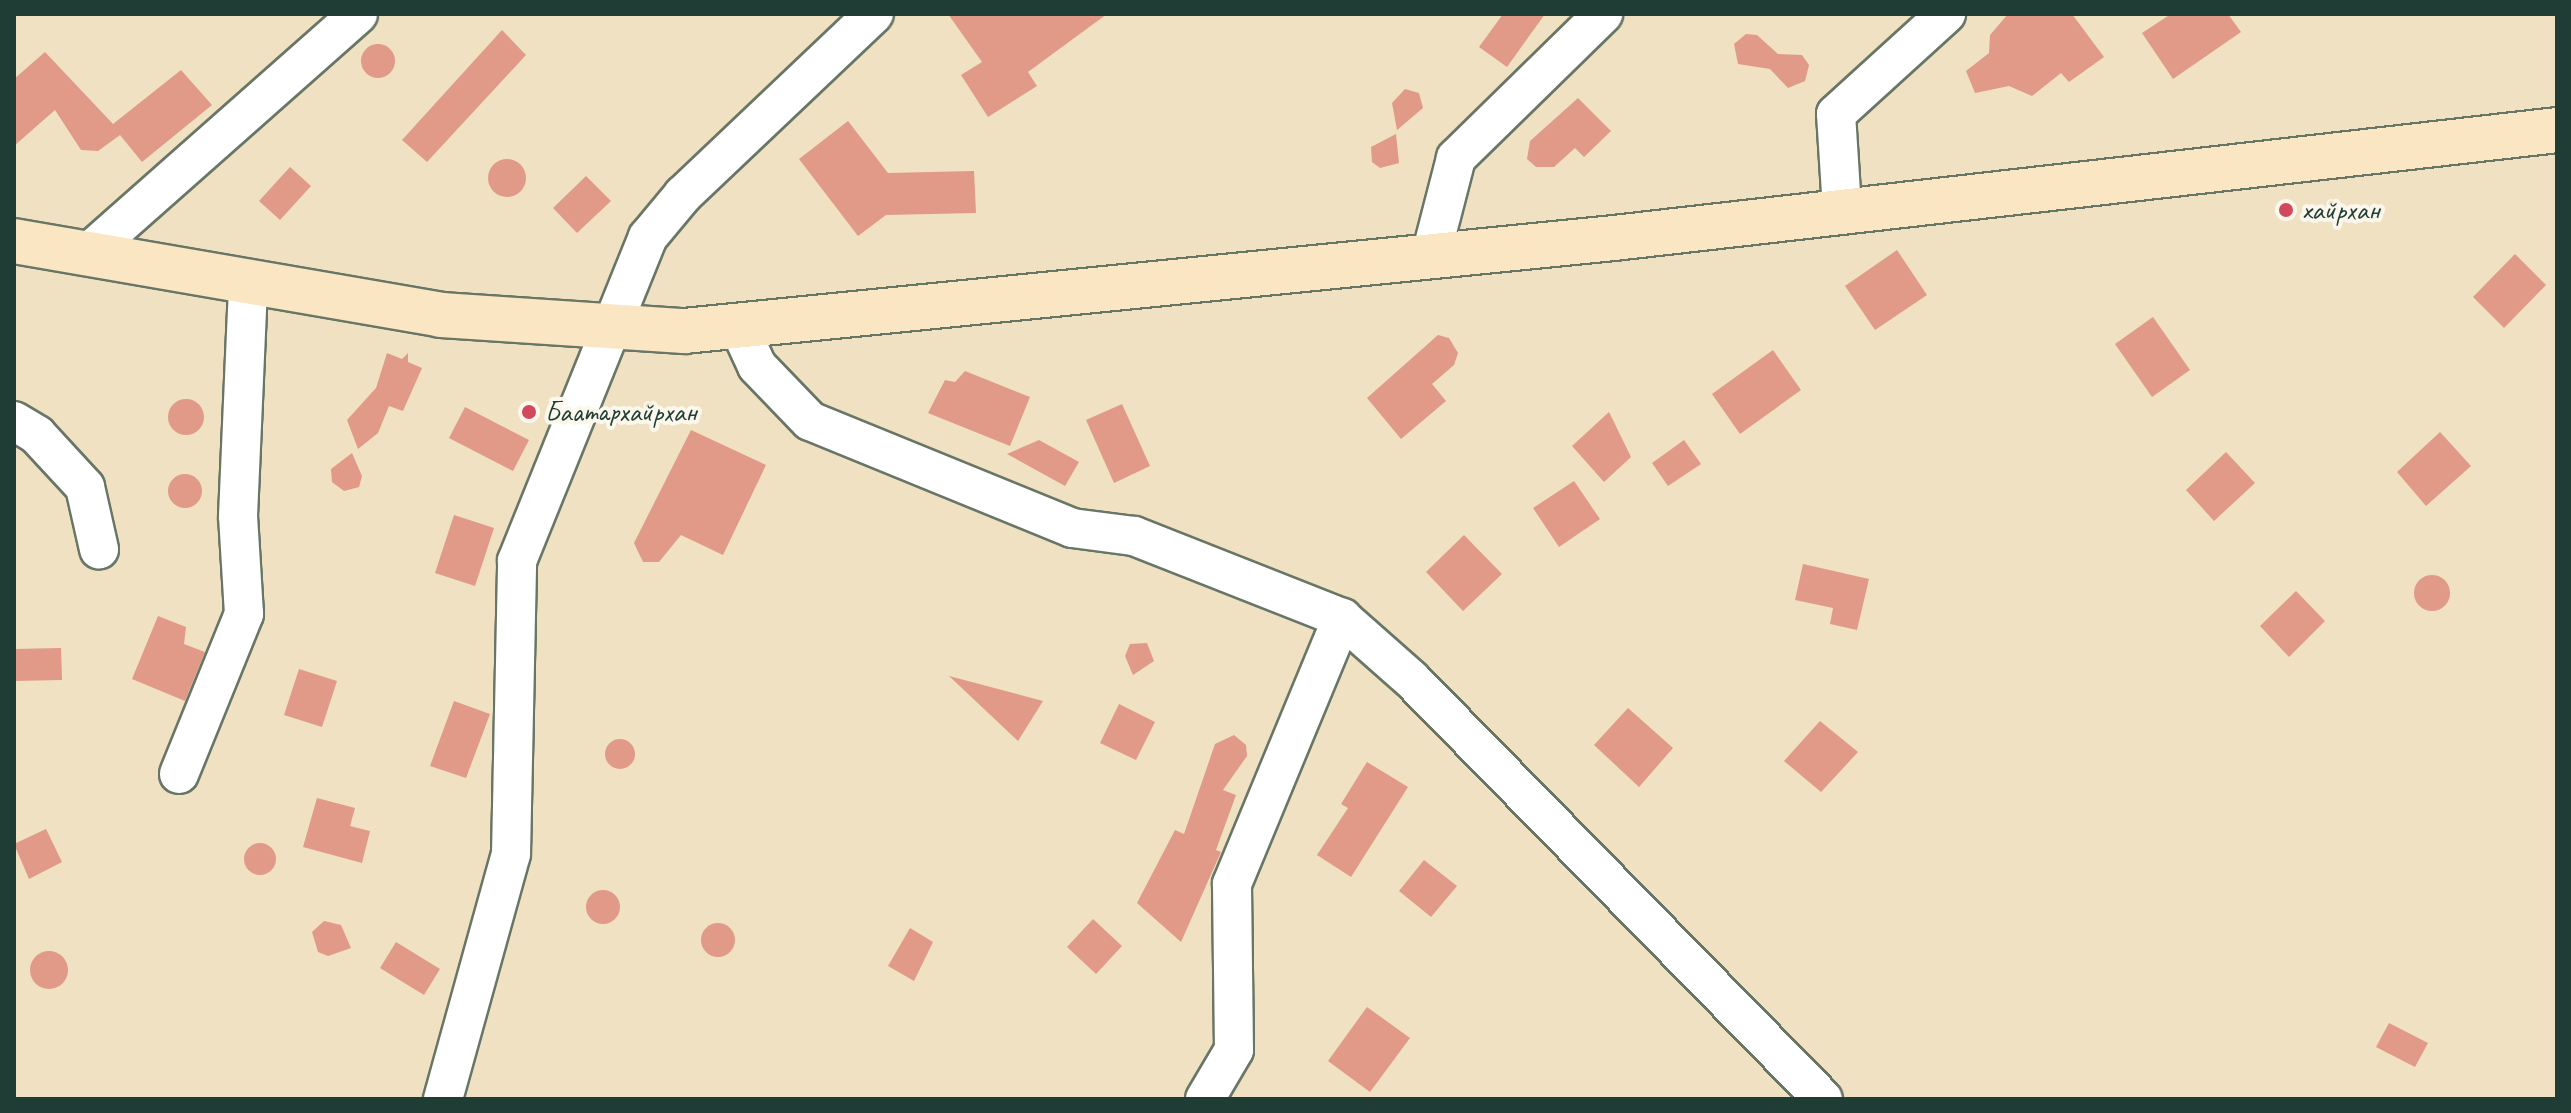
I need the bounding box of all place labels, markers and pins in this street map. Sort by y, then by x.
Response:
place label: хайрхан [2302,193,2380,227]
marker: хайрхан [2277,201,2295,219]
place label: Баатархайрхан [545,395,697,429]
marker: Баатархайрхан [520,403,538,421]

